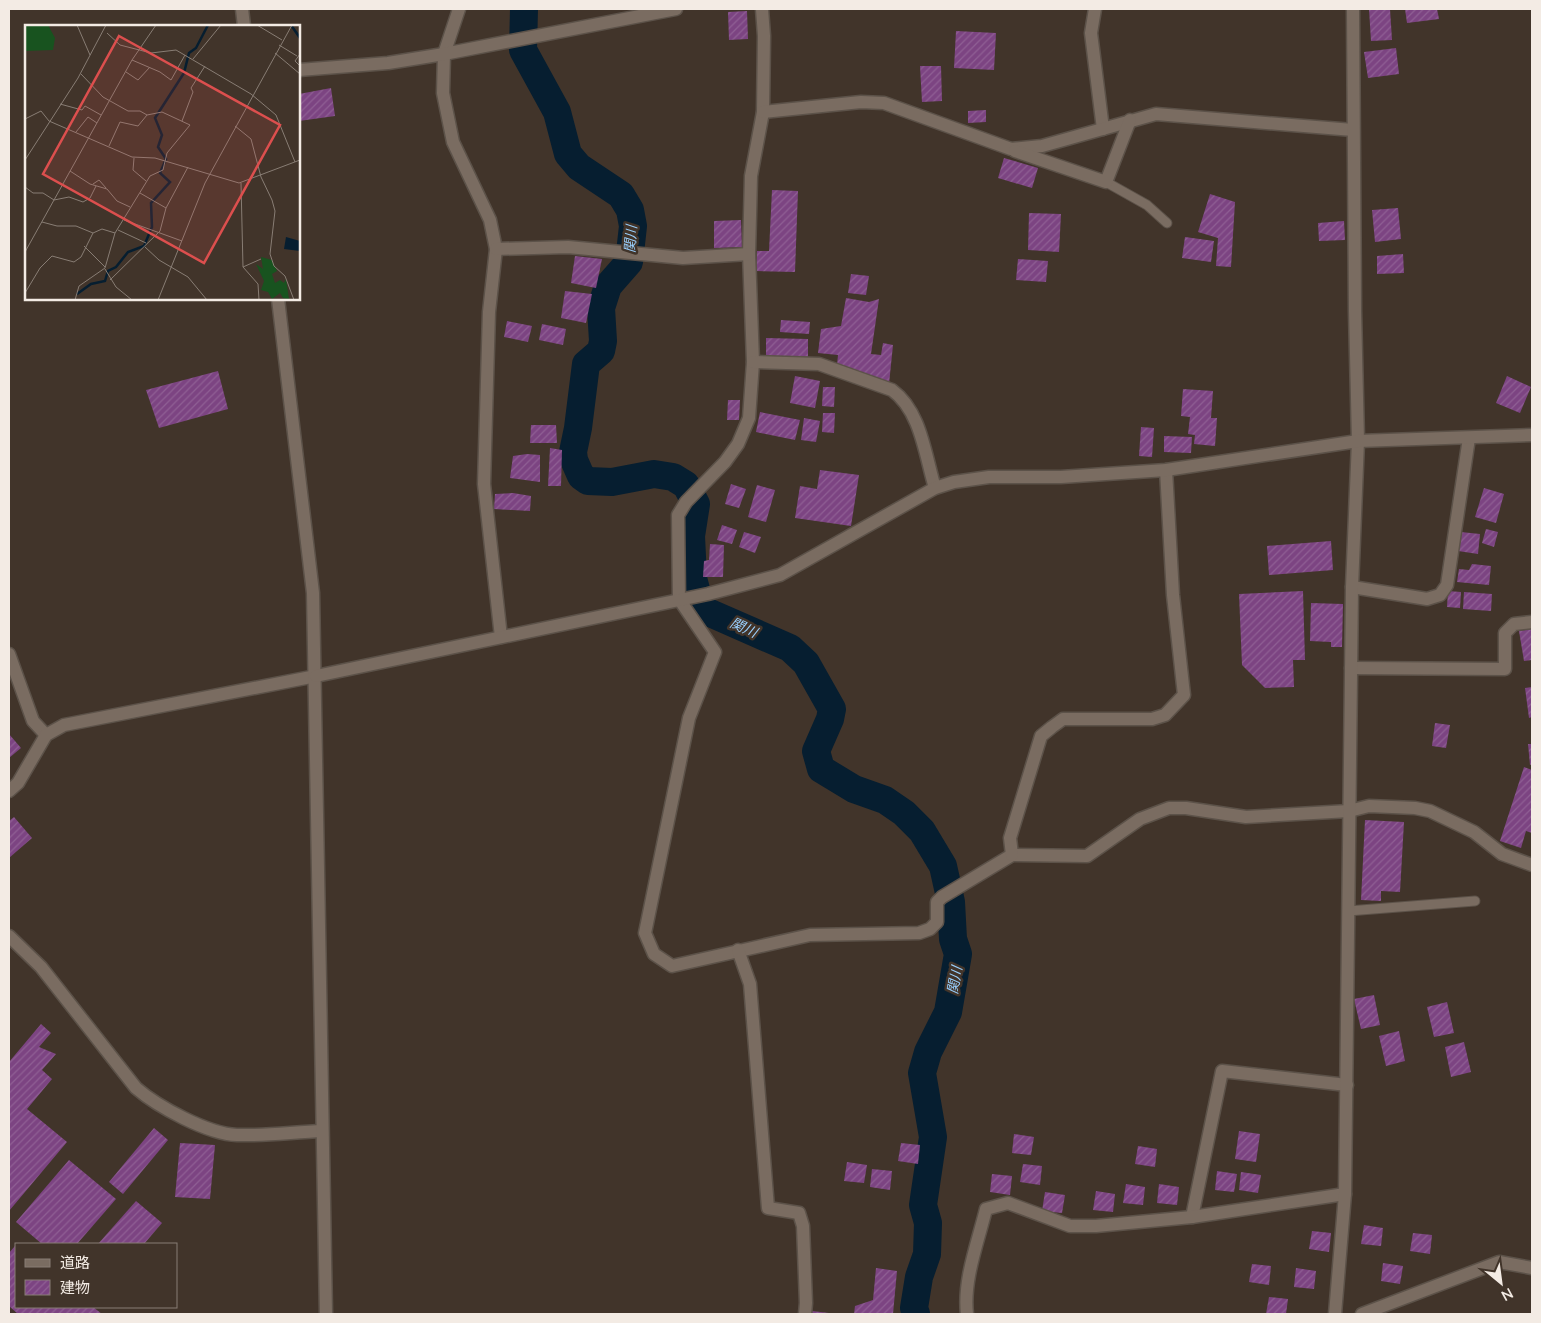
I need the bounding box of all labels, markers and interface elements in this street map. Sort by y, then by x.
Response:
inset map [25,25,300,300]
water label: 関川 [621,222,640,254]
water label: 関川 [728,614,762,641]
water label: 関川 [943,963,965,995]
legend [15,1243,178,1308]
text: 道路 [60,1253,90,1271]
north arrow [1476,1258,1526,1308]
text: 建物 [60,1278,90,1296]
text: N [1499,1285,1516,1305]

